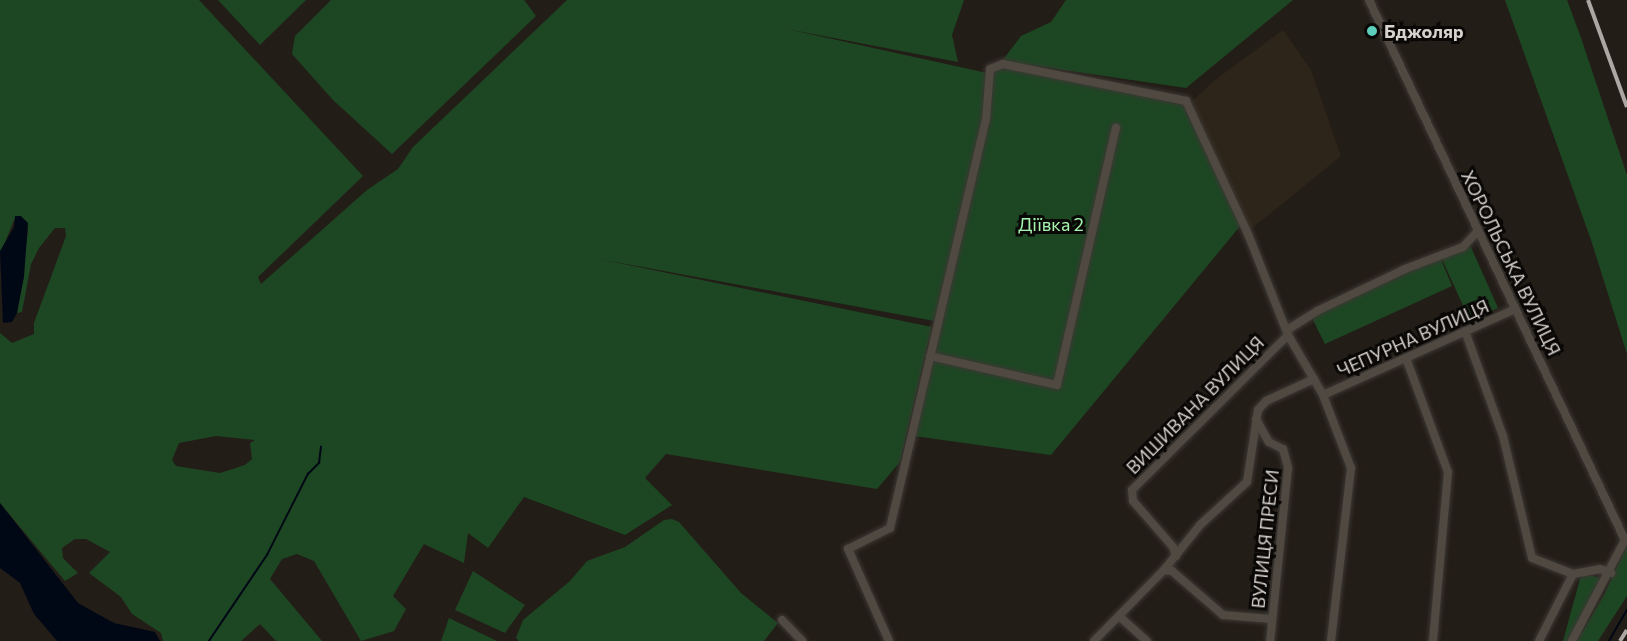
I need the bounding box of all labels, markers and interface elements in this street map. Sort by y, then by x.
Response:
place label: Бджоляр [1384,20,1463,42]
marker: Бджоляр [1365,24,1379,38]
street label: ХОРОЛЬСЬКА ВУЛИЦЯ [1457,167,1565,359]
park label: Діївка 2 [1018,213,1084,235]
street label: ЧЕПУРНА ВУЛИЦЯ [1334,295,1492,381]
street label: ВИШИВАНА ВУЛИЦЯ [1122,332,1268,478]
street label: ВУЛИЦЯ ПРЕСИ [1247,469,1283,609]

